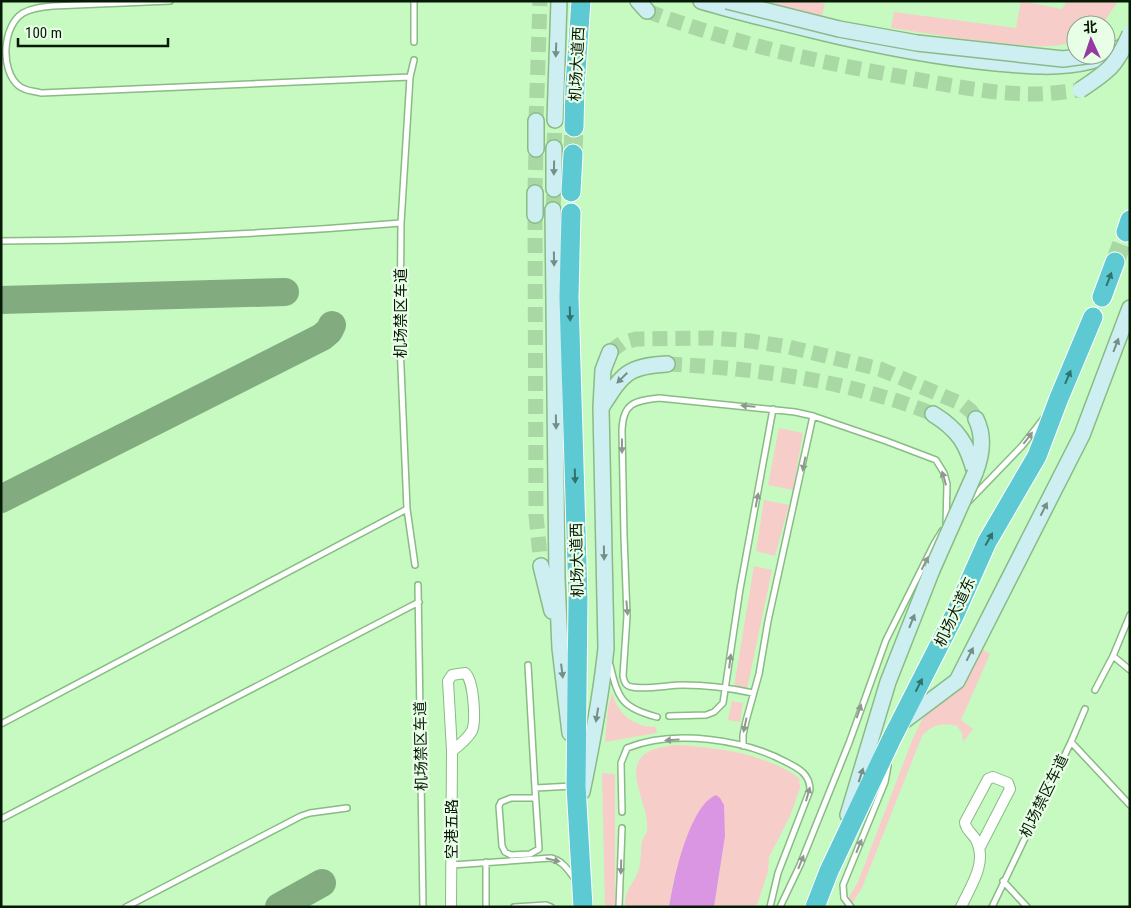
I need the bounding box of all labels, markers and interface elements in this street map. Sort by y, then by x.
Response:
scale bar [18,15,168,47]
north arrow [1066,15,1116,65]
text: 北 [1083,19,1098,35]
text: 100 m [25,24,62,42]
street label: 机场大道西 [566,26,588,102]
one-way arrow [552,42,560,58]
one-way arrow [550,161,558,177]
one-way arrow [550,251,558,267]
street label: 机场禁区车道 [392,268,410,358]
one-way arrow [1105,272,1113,286]
one-way arrow [566,306,574,322]
one-way arrow [1113,337,1120,352]
one-way arrow [1064,370,1072,384]
one-way arrow [616,372,628,384]
one-way arrow [740,402,756,410]
one-way arrow [552,414,560,430]
one-way arrow [1023,431,1033,445]
one-way arrow [618,438,626,454]
one-way arrow [800,456,808,472]
one-way arrow [571,469,579,485]
one-way arrow [940,470,948,485]
one-way arrow [753,493,761,508]
one-way arrow [1040,502,1048,516]
street label: 机场大道西 [567,522,587,598]
one-way arrow [985,531,993,546]
one-way arrow [600,546,608,562]
one-way arrow [920,555,929,570]
street label: 机场大道东 [931,574,979,650]
one-way arrow [623,600,631,616]
one-way arrow [909,613,916,628]
one-way arrow [966,647,974,661]
one-way arrow [726,652,734,668]
one-way arrow [558,664,566,680]
one-way arrow [915,678,923,692]
street label: 机场禁区车道 [411,701,431,791]
one-way arrow [856,703,864,718]
one-way arrow [592,708,600,724]
one-way arrow [741,717,749,732]
one-way arrow [664,736,680,744]
street label: 机场禁区车道 [1016,752,1072,840]
one-way arrow [858,767,865,782]
one-way arrow [804,787,812,802]
street label: 空港五路 [443,799,461,859]
one-way arrow [855,838,863,853]
one-way arrow [797,855,805,870]
one-way arrow [545,856,560,864]
one-way arrow [616,860,624,876]

